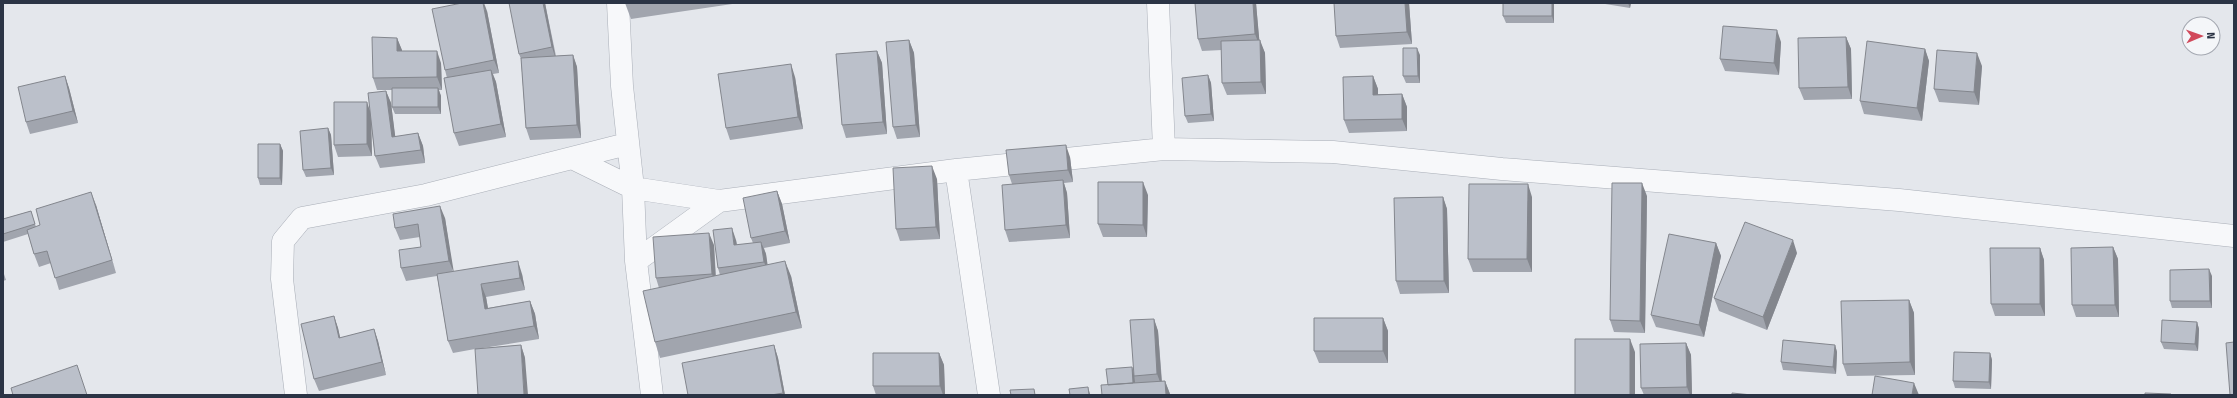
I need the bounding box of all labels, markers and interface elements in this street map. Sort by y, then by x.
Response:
north arrow [2181,16,2221,56]
text: N [2204,32,2217,39]

